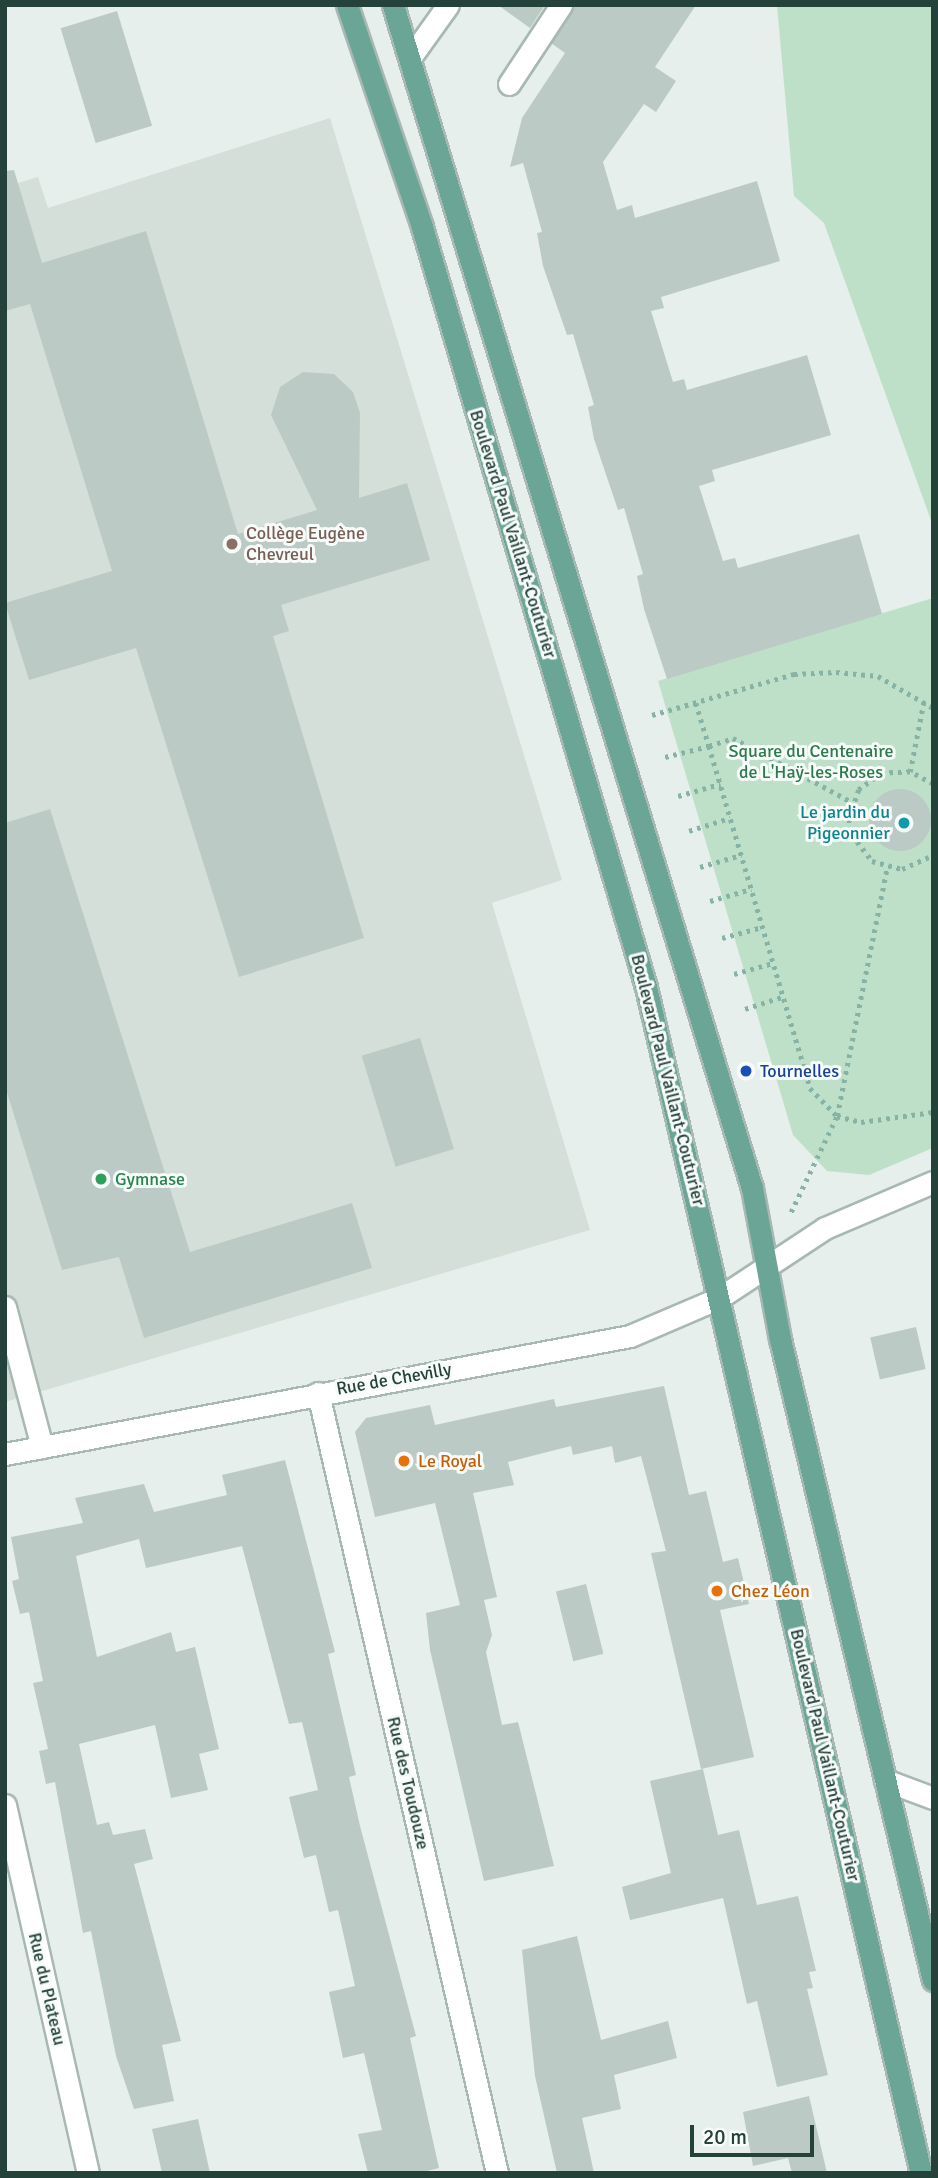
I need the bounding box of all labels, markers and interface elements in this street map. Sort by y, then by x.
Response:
street label: Boulevard Paul Vaillant-Couturier [465,407,561,661]
place label: Collège Eugène Chevreul [246,523,365,566]
marker: Collège Eugène Chevreul [224,536,240,552]
park label: Square du Centenaire de L'Haÿ-les-Roses [729,741,893,784]
place label: Le jardin du Pigeonnier [800,802,890,844]
marker: Le jardin du Pigeonnier [896,815,912,831]
street label: Boulevard Paul Vaillant-Couturier [626,952,710,1208]
place label: Tournelles [760,1060,839,1082]
marker: Tournelles [738,1063,754,1079]
place label: Gymnase [115,1168,185,1190]
marker: Gymnase [93,1171,109,1187]
street label: Rue de Chevilly [335,1358,453,1400]
place label: Le Royal [418,1450,482,1472]
marker: Le Royal [396,1453,412,1469]
place label: Chez Léon [731,1580,810,1602]
marker: Chez Léon [709,1583,725,1599]
street label: Boulevard Paul Vaillant-Couturier [785,1627,865,1883]
street label: Rue des Toudouze [382,1714,434,1852]
street label: Rue du Plateau [24,1930,70,2048]
scale bar [693,2112,817,2156]
text: 20 m [703,2124,747,2150]

